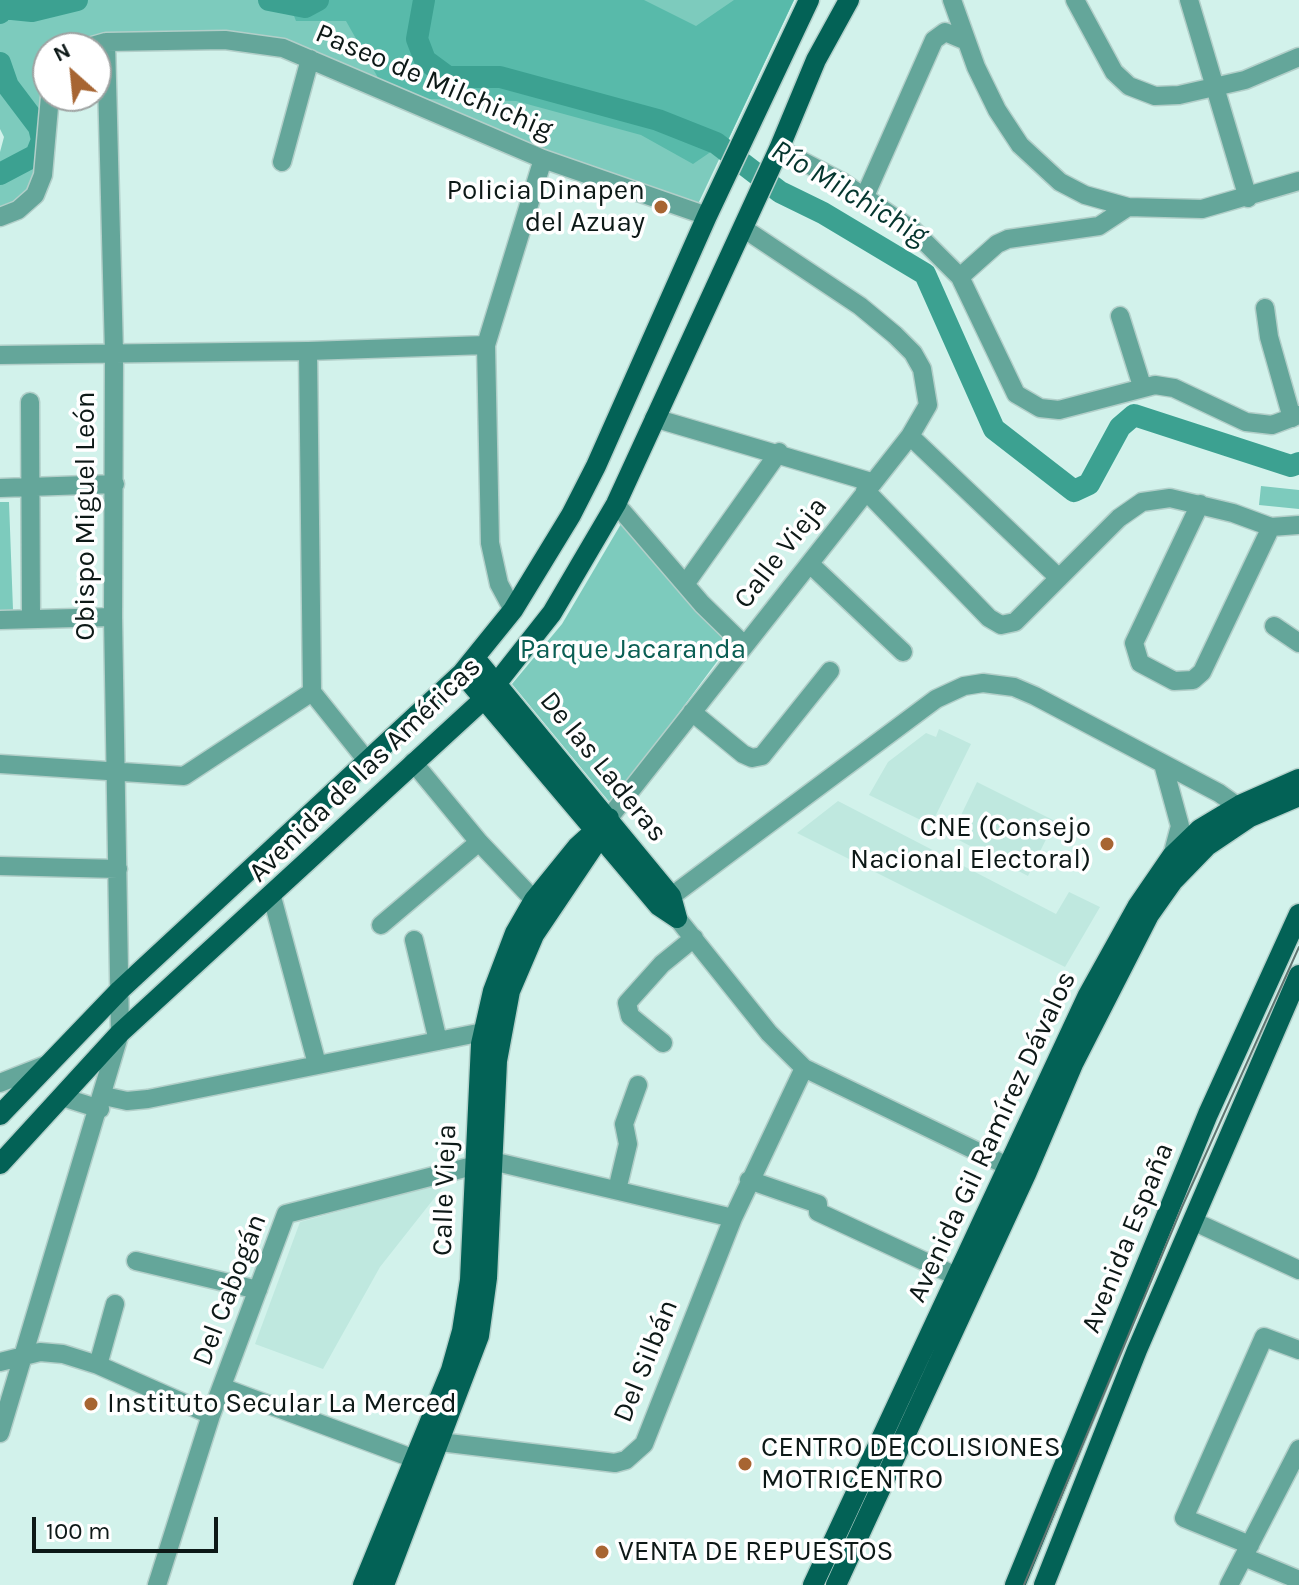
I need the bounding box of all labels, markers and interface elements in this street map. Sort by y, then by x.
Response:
street label: Paseo de Milchichig [310,17,558,147]
north arrow [32,32,112,112]
text: N [49,37,75,68]
water label: Río Milchichig [764,132,934,254]
place label: Policia Dinapen del Azuay [446,174,645,240]
marker: Policia Dinapen del Azuay [652,198,670,216]
street label: Obispo Miguel León [69,391,103,641]
street label: Calle Vieja [727,491,835,615]
park label: Parque Jacaranda [520,633,746,667]
street label: Avenida de las Américas [242,650,488,890]
street label: De las Laderas [532,685,674,849]
place label: CNE (Consejo Nacional Electoral) [850,811,1091,877]
marker: CNE (Consejo Nacional Electoral) [1098,835,1116,853]
street label: Avenida Gil Ramírez Dávalos [900,966,1084,1308]
street label: Calle Vieja [426,1123,464,1257]
street label: Avenida España [1075,1138,1181,1338]
street label: Del Cabogán [186,1209,274,1371]
street label: Del Silbán [606,1295,686,1427]
place label: Instituto Secular La Merced [107,1387,457,1421]
marker: Instituto Secular La Merced [82,1395,100,1413]
place label: CENTRO DE COLISIONES MOTRICENTRO [761,1431,1061,1497]
marker: CENTRO DE COLISIONES MOTRICENTRO [736,1455,754,1473]
scale bar [36,1501,222,1551]
text: 100 m [46,1517,111,1545]
place label: VENTA DE REPUESTOS [618,1535,893,1569]
marker: VENTA DE REPUESTOS [593,1543,611,1561]

